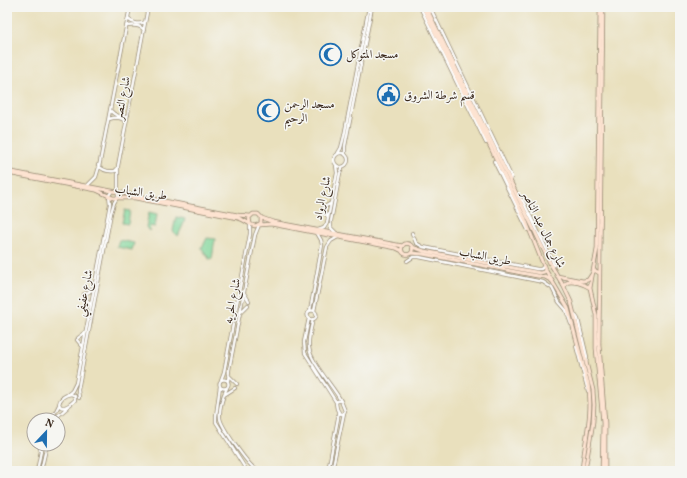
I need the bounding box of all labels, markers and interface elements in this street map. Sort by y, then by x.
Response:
mosque icon: مسجد المتوكل [318,41,344,67]
place label: مسجد المتوكل [346,47,398,63]
street label: شارع النصر [111,75,137,123]
public building icon: قسم شرطة الشروق [376,82,402,108]
place label: قسم شرطة الشروق [404,88,475,107]
place label: مسجد الرحمن الرحيم [284,97,335,130]
mosque icon: مسجد الرحمن الرحيم [256,98,282,124]
street label: شارع الرواد [311,174,337,222]
street label: طريق الشباب [114,181,168,205]
street label: شارع جمال عبد الناصر [515,186,569,272]
street label: طريق الشباب [457,244,512,270]
street label: شارع عفيفي [73,268,100,318]
street label: شارع الحريه [221,277,247,326]
north arrow [26,412,66,452]
text: N [43,416,56,433]

